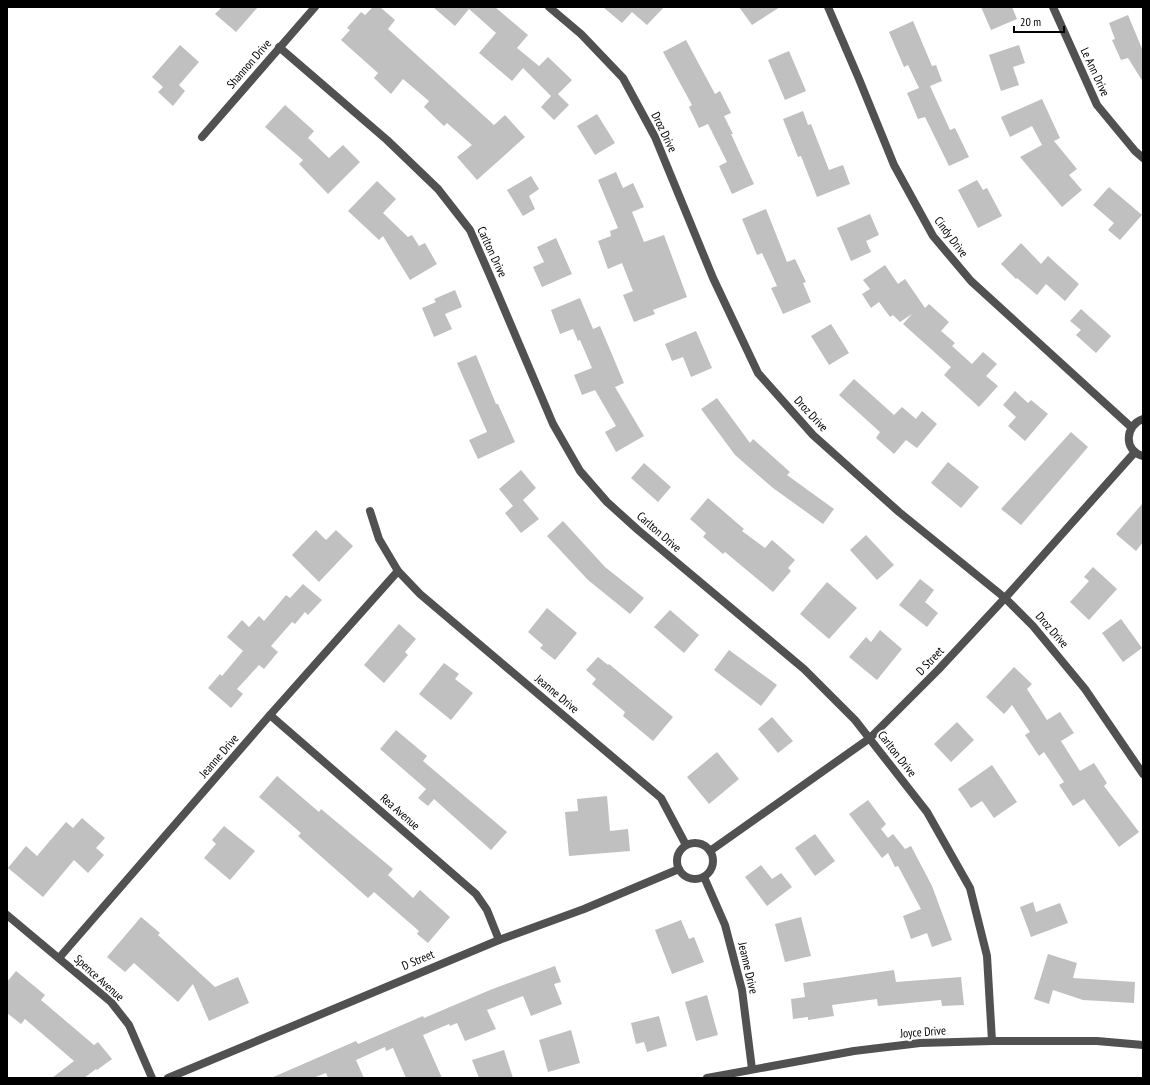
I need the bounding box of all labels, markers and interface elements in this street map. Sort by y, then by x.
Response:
scale bar [1014,8,1064,34]
text: 20 m [1020,14,1041,29]
street label: Shannon Drive [223,36,274,91]
street label: Le Ann Drive [1078,45,1113,99]
street label: Droz Drive [648,109,681,154]
street label: Cindy Drive [931,213,972,260]
street label: Carlton Drive [474,224,511,280]
street label: Droz Drive [791,393,832,435]
street label: Carlton Drive [634,508,685,555]
street label: Droz Drive [1033,609,1072,651]
street label: D Street [913,643,947,678]
street label: Jeanne Drive [532,670,582,716]
street label: Carlton Drive [875,728,920,780]
street label: Jeanne Drive [195,731,242,781]
street label: Rea Avenue [377,790,423,833]
street label: Jeanne Drive [735,940,762,995]
street label: D Street [399,946,437,973]
street label: Spence Avenue [71,951,127,1004]
street label: Joyce Drive [899,1022,946,1041]

